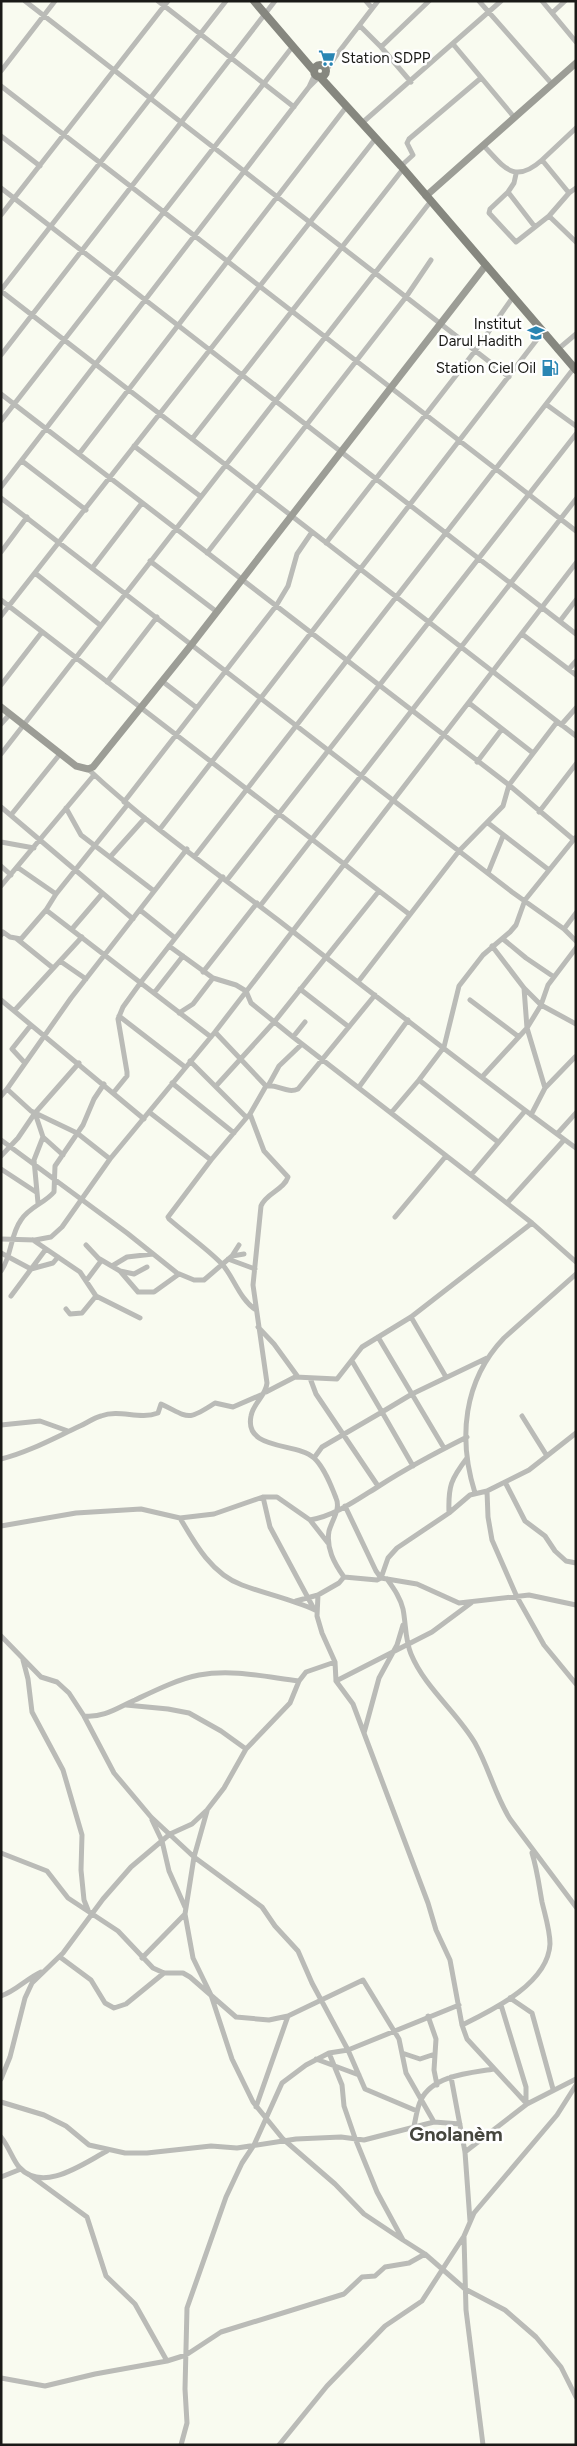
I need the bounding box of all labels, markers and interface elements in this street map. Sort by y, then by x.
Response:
supermarket icon: Station SDPP [317,48,337,68]
place label: Station SDPP [341,49,431,67]
place label: Institut Darul Hadith [438,315,522,350]
school or university icon: Institut Darul Hadith [526,323,546,343]
fuel station icon: Station Ciel Oil [540,358,560,378]
place label: Station Ciel Oil [436,359,536,377]
district label: Gnolanèm [409,2122,503,2146]

